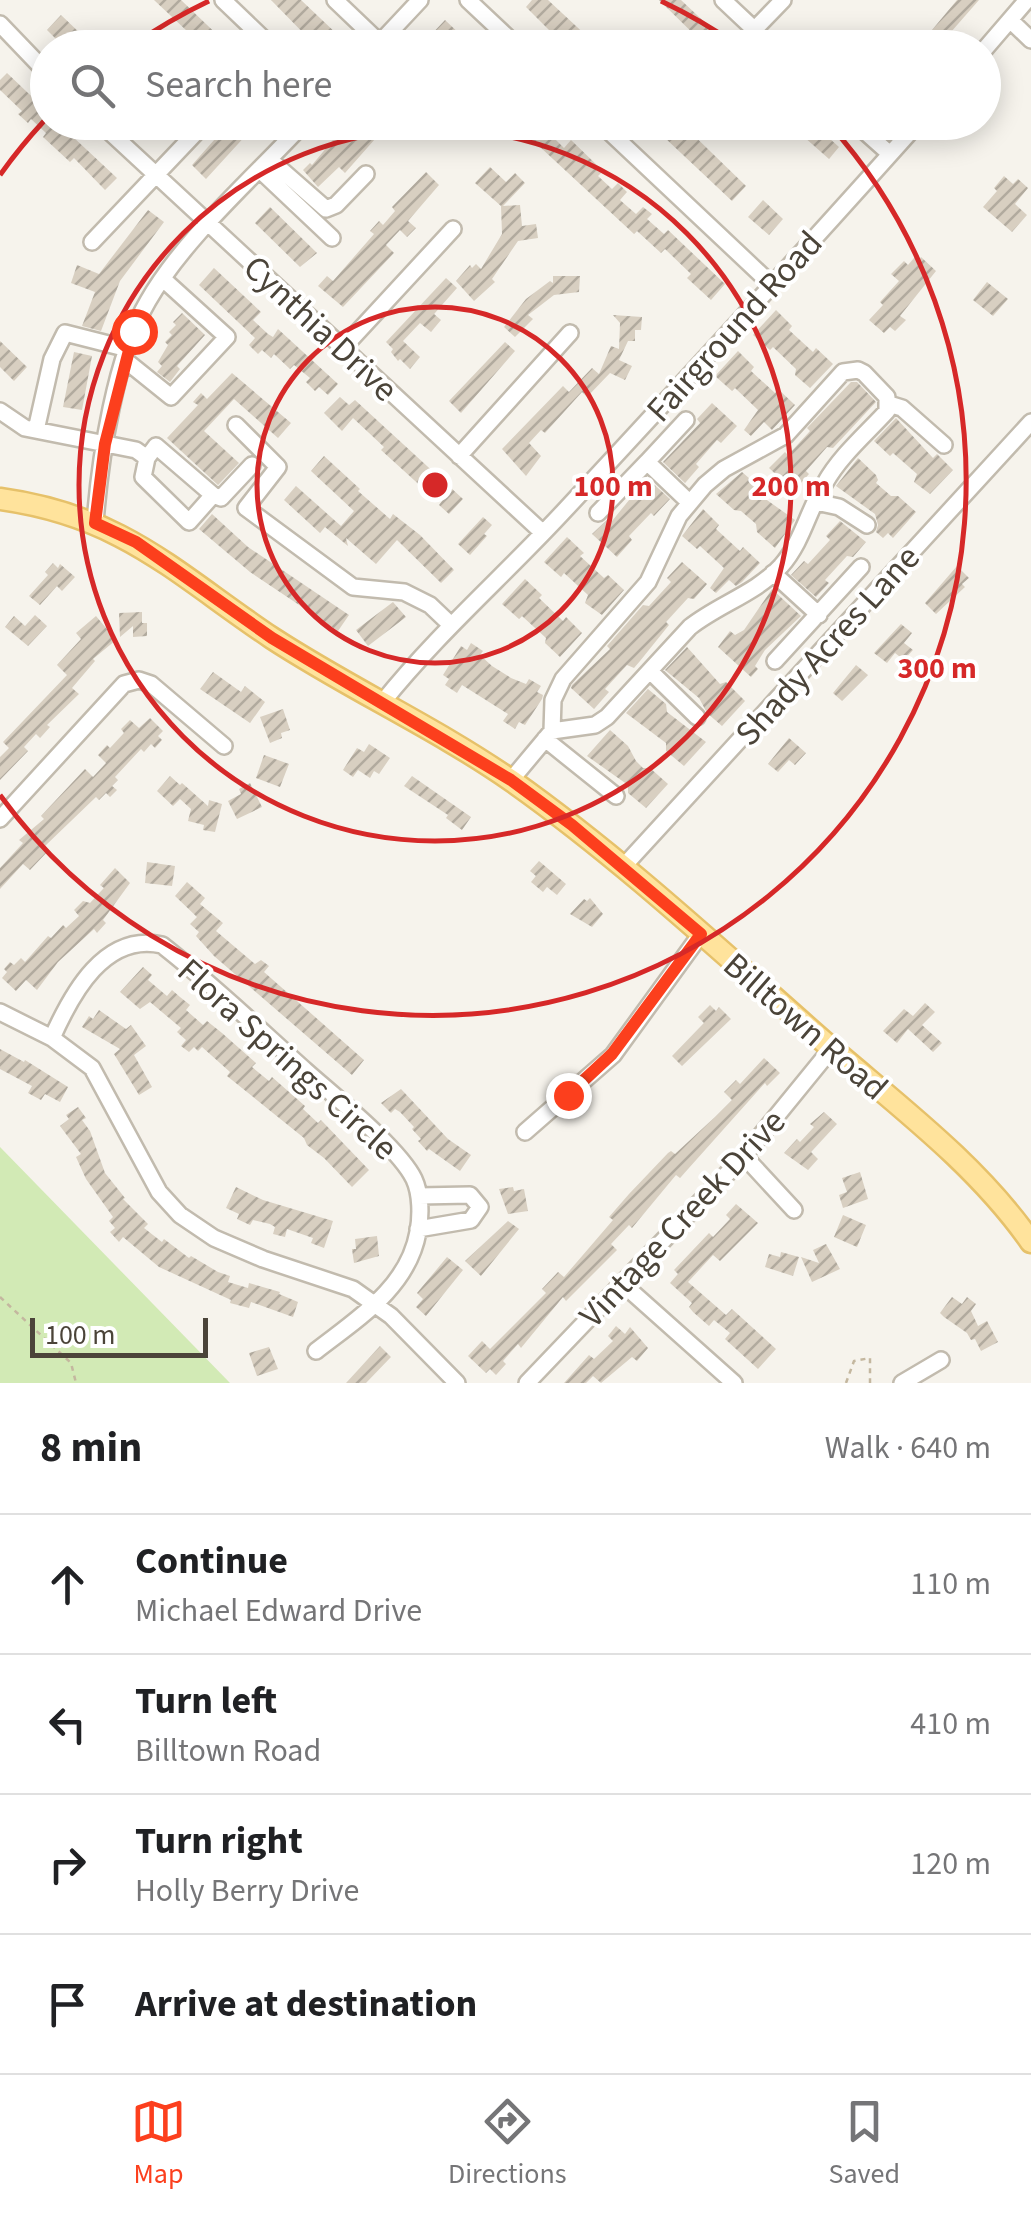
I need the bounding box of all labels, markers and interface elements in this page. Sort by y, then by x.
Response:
search box [30,30,1001,140]
icon: search [65,58,120,113]
text: Search here [145,58,332,112]
street label: Fairground Road [635,220,834,433]
street label: Cynthia Drive [232,244,409,414]
route start [112,309,158,355]
text: 100 m [573,465,653,508]
text: 200 m [751,465,831,508]
centre of rings [417,467,453,503]
street label: Shady Acres Lane [724,534,932,757]
text: 300 m [897,647,977,690]
street label: Billtown Road [712,941,899,1112]
street label: Flora Springs Circle [166,947,409,1172]
route end [546,1073,592,1119]
street label: Vintage Creek Drive [568,1098,797,1339]
scale bar [30,1313,208,1358]
text: 100 m [45,1315,116,1355]
text: 8 min [40,1418,142,1478]
text: Walk · 640 m [825,1425,991,1471]
text: Continue [135,1534,288,1588]
icon: ahead [40,1557,95,1612]
text: 110 m [910,1561,991,1607]
text: Michael Edward Drive [135,1588,422,1634]
text: Turn left [135,1674,277,1728]
icon: left [40,1697,95,1752]
text: 410 m [910,1701,991,1747]
text: Billtown Road [135,1728,321,1774]
text: Turn right [135,1814,303,1868]
icon: right [40,1837,95,1892]
text: 120 m [910,1841,991,1887]
text: Holly Berry Drive [135,1868,359,1914]
icon: arrive [40,1977,95,2032]
text: Arrive at destination [135,1977,477,2031]
tab: Map [131,2094,186,2194]
tab: Directions [448,2094,567,2194]
tab: Saved [829,2094,900,2194]

